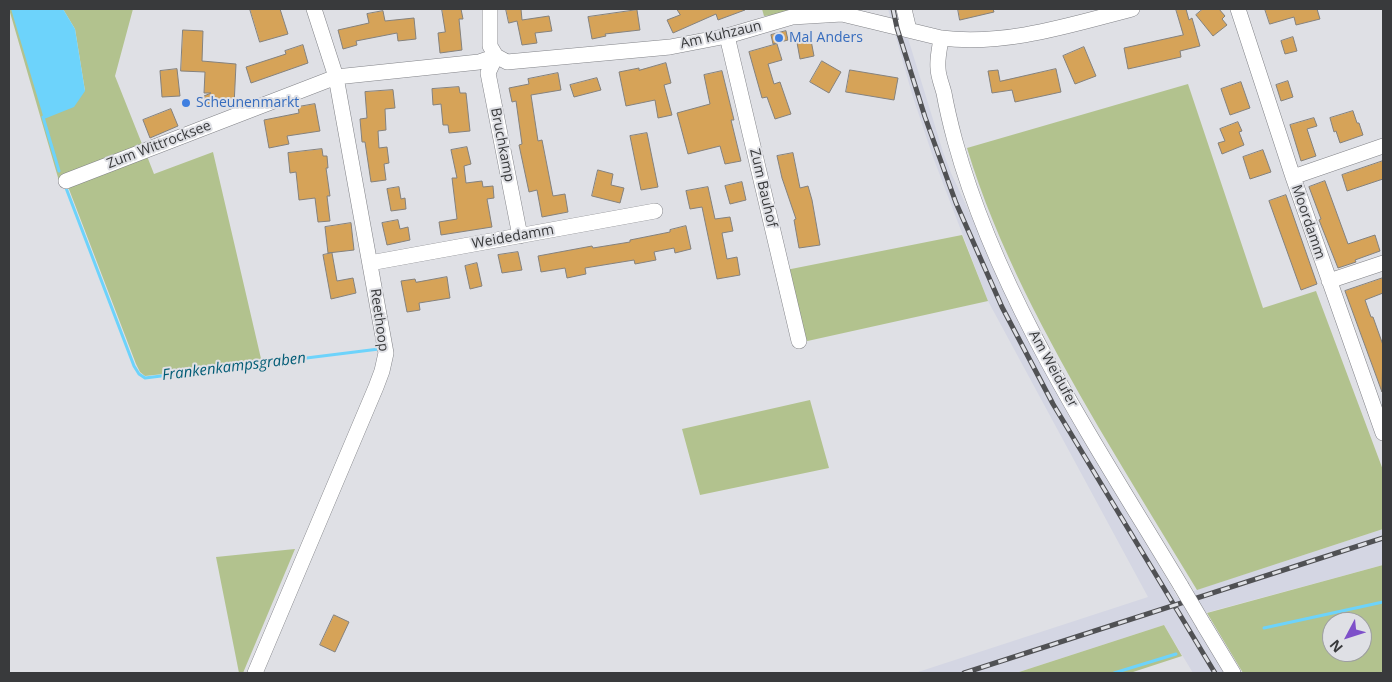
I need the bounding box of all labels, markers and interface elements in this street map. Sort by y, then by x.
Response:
street label: Am Kuhzaun [679,18,763,52]
place label: Mal Anders [789,30,863,46]
marker: Mal Anders [773,32,785,44]
place label: Scheunenmarkt [196,95,299,111]
marker: Scheunenmarkt [180,97,192,109]
street label: Bruchkamp [487,106,517,184]
street label: Zum Wittrocksee [105,117,213,173]
street label: Zum Bauhof [746,147,780,229]
street label: Moordamm [1287,183,1329,261]
street label: Weidedamm [471,222,555,252]
street label: Reethoop [366,287,392,353]
street label: Am Weidufer [1025,328,1081,410]
water label: Frankenkampsgraben [161,349,307,385]
north arrow [1322,612,1372,662]
text: N [1325,636,1347,657]

